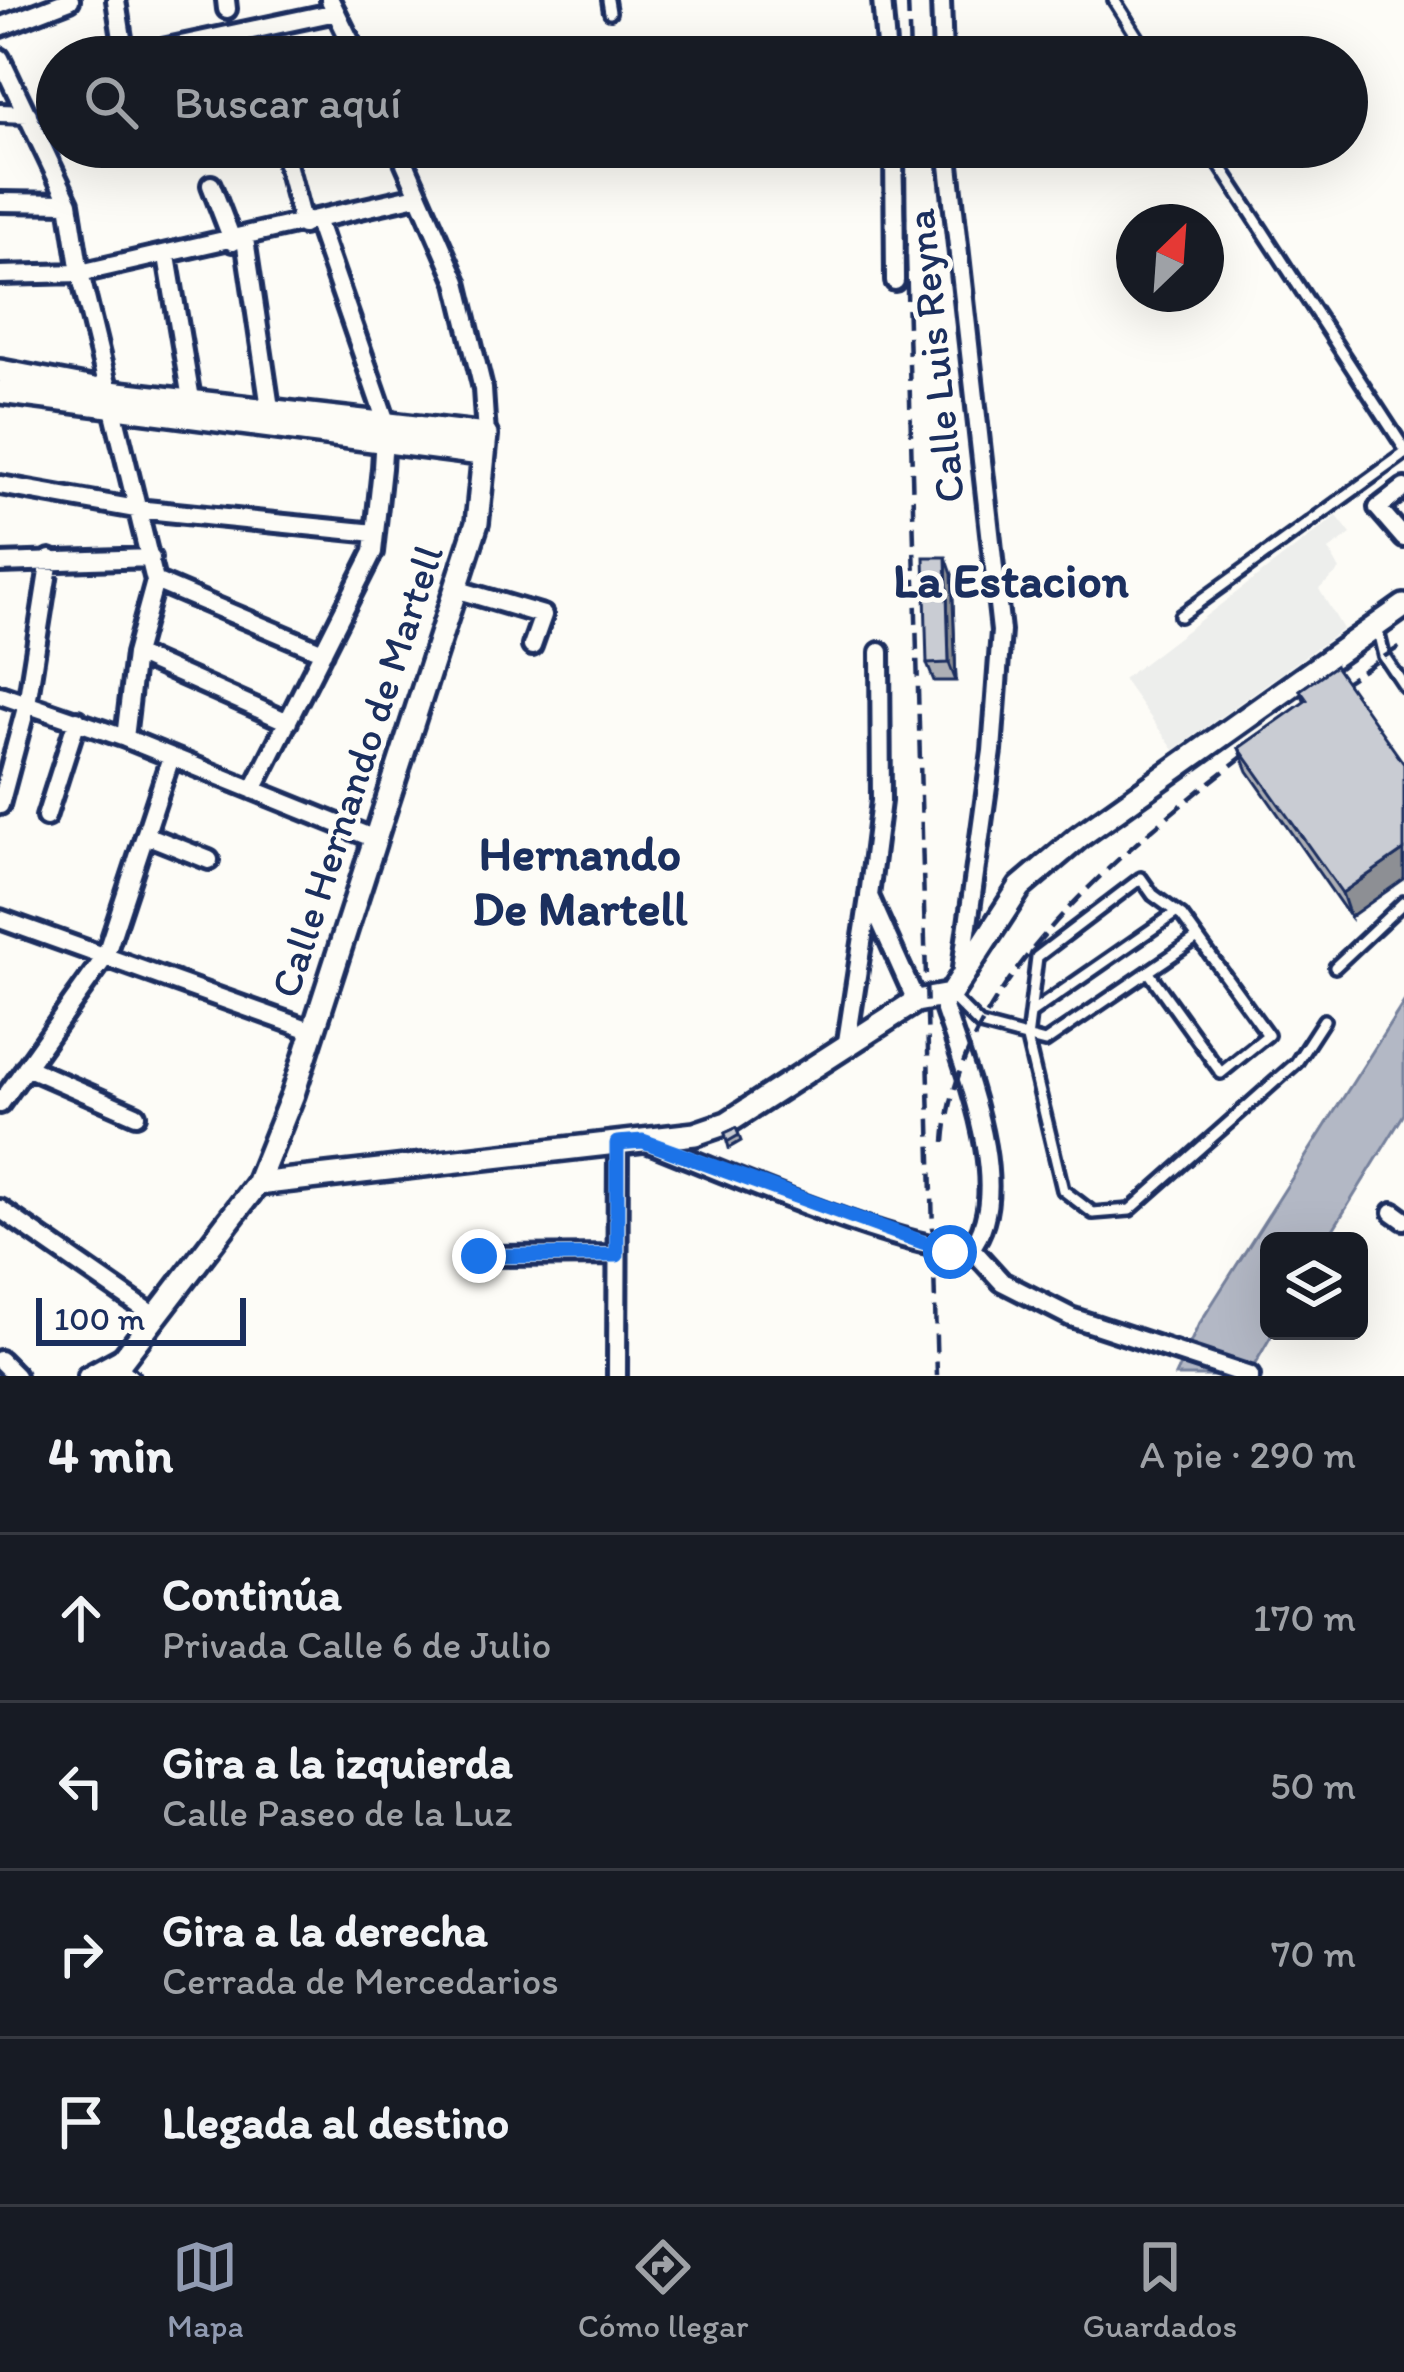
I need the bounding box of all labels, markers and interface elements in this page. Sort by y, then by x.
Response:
search box [36,36,1368,168]
icon: search [78,69,144,135]
text: Buscar aquí [174,75,401,129]
north arrow [1116,204,1224,312]
street label: Calle Luis Reyna [894,206,975,506]
street label: Calle Hernando de Martell [259,538,454,1004]
district label: La Estacion [893,551,1130,609]
district label: Hernando De Martell [472,824,688,937]
route start [923,1225,977,1279]
route end [452,1229,506,1283]
map controls [1260,1232,1368,1340]
button: layers [1260,1232,1368,1340]
scale bar [36,1292,246,1345]
text: 100 m [54,1299,145,1338]
text: 4 min [48,1424,173,1485]
text: A pie · 290 m [1140,1431,1356,1478]
text: Continúa [162,1567,342,1621]
icon: ahead [48,1585,114,1651]
text: 170 m [1253,1594,1356,1641]
text: Privada Calle 6 de Julio [162,1621,551,1668]
text: Gira a la izquierda [162,1735,513,1789]
icon: left [48,1753,114,1819]
text: 50 m [1270,1762,1356,1809]
text: Calle Paseo de la Luz [162,1789,512,1836]
text: Gira a la derecha [162,1903,488,1957]
icon: right [48,1921,114,1987]
text: 70 m [1271,1930,1356,1977]
text: Cerrada de Mercedarios [162,1957,559,2004]
icon: arrive [48,2089,114,2155]
text: Llegada al destino [162,2095,509,2149]
tab: Mapa [167,2234,244,2345]
tab: Cómo llegar [578,2234,749,2345]
tab: Guardados [1082,2234,1237,2345]

